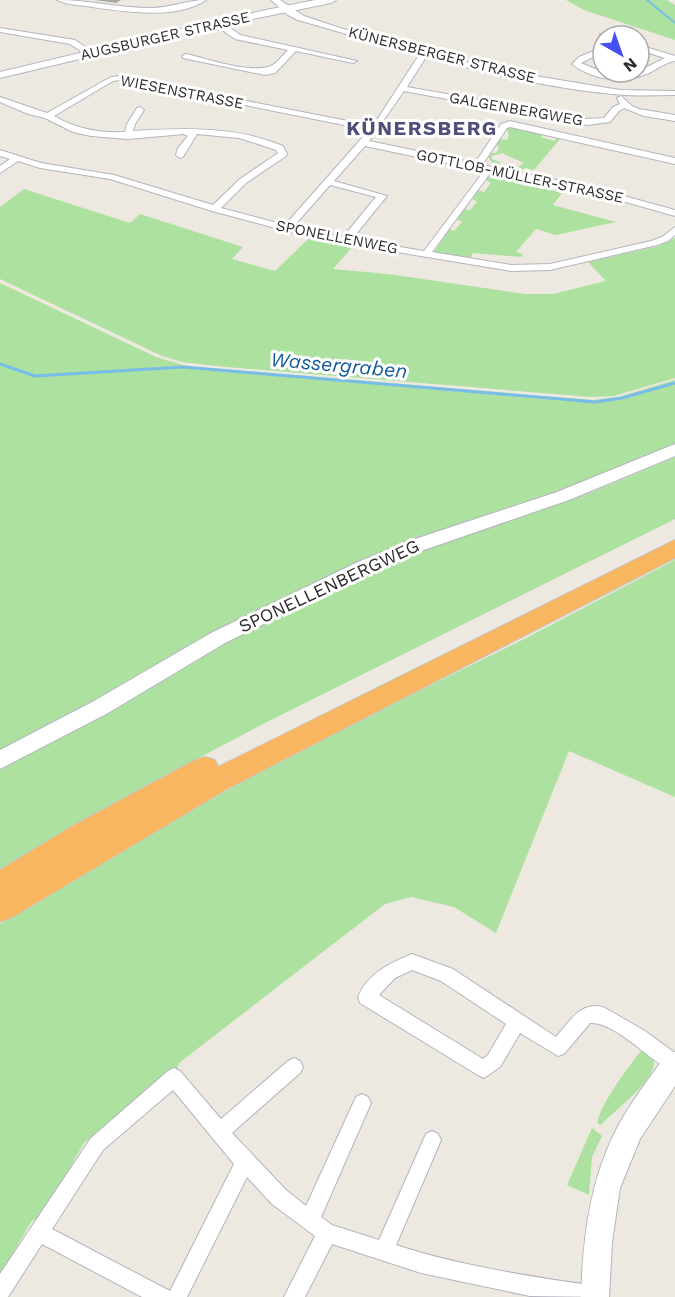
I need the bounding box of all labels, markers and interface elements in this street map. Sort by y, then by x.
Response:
street label: AUGSBURGER STRASSE [79,8,251,64]
street label: KÜNERSBERGER STRASSE [347,23,537,87]
north arrow [591,24,651,84]
text: N [620,54,641,76]
street label: WIESENSTRASSE [119,71,245,113]
street label: GALGENBERGWEG [448,88,584,130]
district label: KÜNERSBERG [346,116,498,140]
street label: GOTTLOB-MÜLLER-STRASSE [415,145,625,207]
street label: SPONELLENWEG [275,216,399,258]
water label: Wassergraben [270,347,408,383]
street label: SPONELLENBERGWEG [235,535,422,637]

